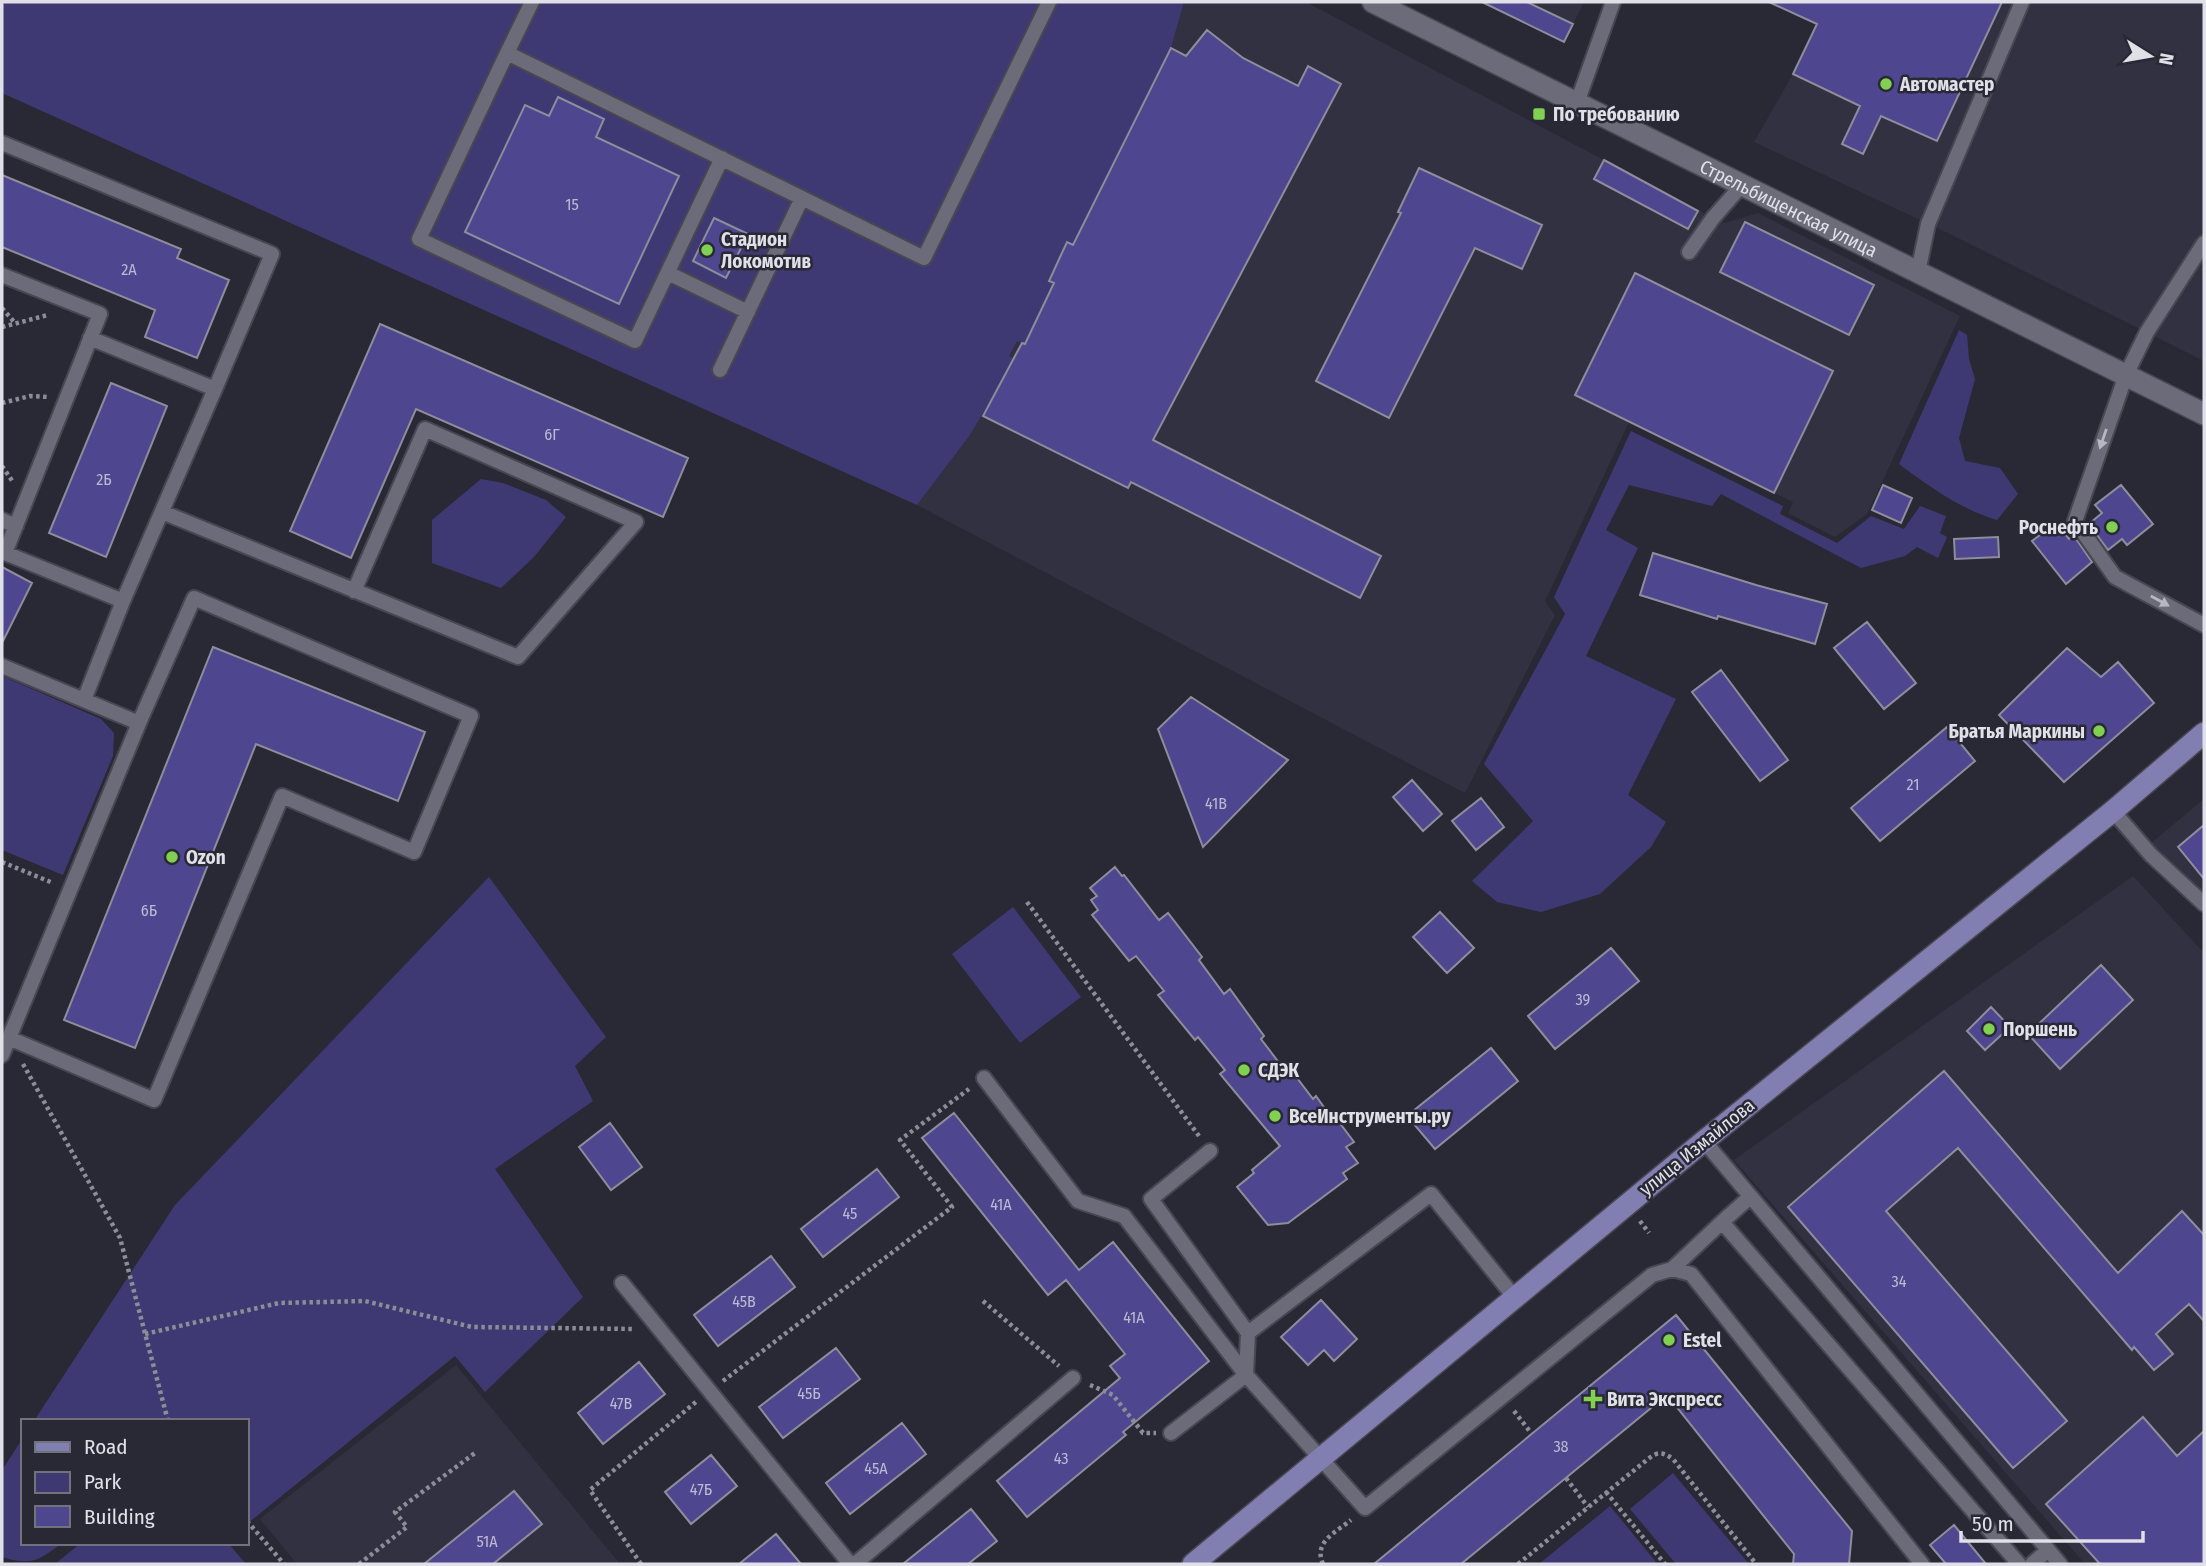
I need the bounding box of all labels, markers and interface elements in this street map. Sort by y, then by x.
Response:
north arrow [2115,21,2185,91]
text: N [2154,51,2179,67]
place label: Автомастер [1899,73,1994,96]
marker: Автомастер [1878,76,1894,92]
place label: По требованию [1553,103,1680,126]
marker: По требованию [1531,106,1547,122]
street label: Стрельбищенская улица [1696,154,1881,262]
house number: 15 [565,195,579,214]
place label: Стадион Локомотив [721,228,812,273]
marker: Стадион Локомотив [699,242,715,258]
house number: 2А [121,260,137,279]
house number: 6Г [544,425,560,444]
one-way arrow [2098,429,2109,450]
house number: 2Б [96,470,112,489]
place label: Роснефть [2019,516,2098,539]
marker: Роснефть [2104,519,2120,535]
one-way arrow [2150,595,2169,607]
place label: Братья Маркины [1948,720,2085,743]
marker: Братья Маркины [2091,723,2107,739]
house number: 21 [1907,775,1919,794]
house number: 41В [1205,794,1227,813]
place label: Ozon [186,846,226,869]
marker: Ozon [164,849,180,865]
house number: 6Б [141,901,157,920]
house number: 39 [1576,990,1591,1009]
place label: Поршень [2003,1018,2077,1041]
marker: Поршень [1981,1021,1997,1037]
place label: СДЭК [1258,1059,1299,1082]
marker: СДЭК [1236,1062,1252,1078]
street label: улица Измайлова [1635,1094,1759,1200]
place label: ВсеИнструменты.ру [1289,1105,1451,1128]
marker: ВсеИнструменты.ру [1267,1108,1283,1124]
house number: 41А [990,1195,1012,1214]
house number: 45 [843,1204,857,1223]
house number: 34 [1892,1272,1907,1291]
house number: 45В [732,1292,756,1311]
house number: 41А [1123,1308,1145,1327]
place label: Estel [1683,1329,1722,1352]
marker: Estel [1661,1332,1677,1348]
house number: 45Б [797,1384,821,1403]
place label: Вита Экспресс [1607,1388,1723,1411]
marker: Вита Экспресс [1585,1391,1601,1407]
house number: 47В [610,1394,633,1413]
legend [21,1419,248,1545]
text: Road [84,1434,128,1460]
house number: 38 [1553,1437,1569,1456]
house number: 43 [1054,1449,1068,1468]
house number: 45А [864,1459,888,1478]
text: Park [84,1469,122,1495]
house number: 47Б [690,1480,712,1499]
scale bar [1961,1500,2143,1544]
text: Building [84,1504,155,1530]
text: 50 m [1972,1511,2014,1537]
house number: 51А [476,1532,498,1551]

